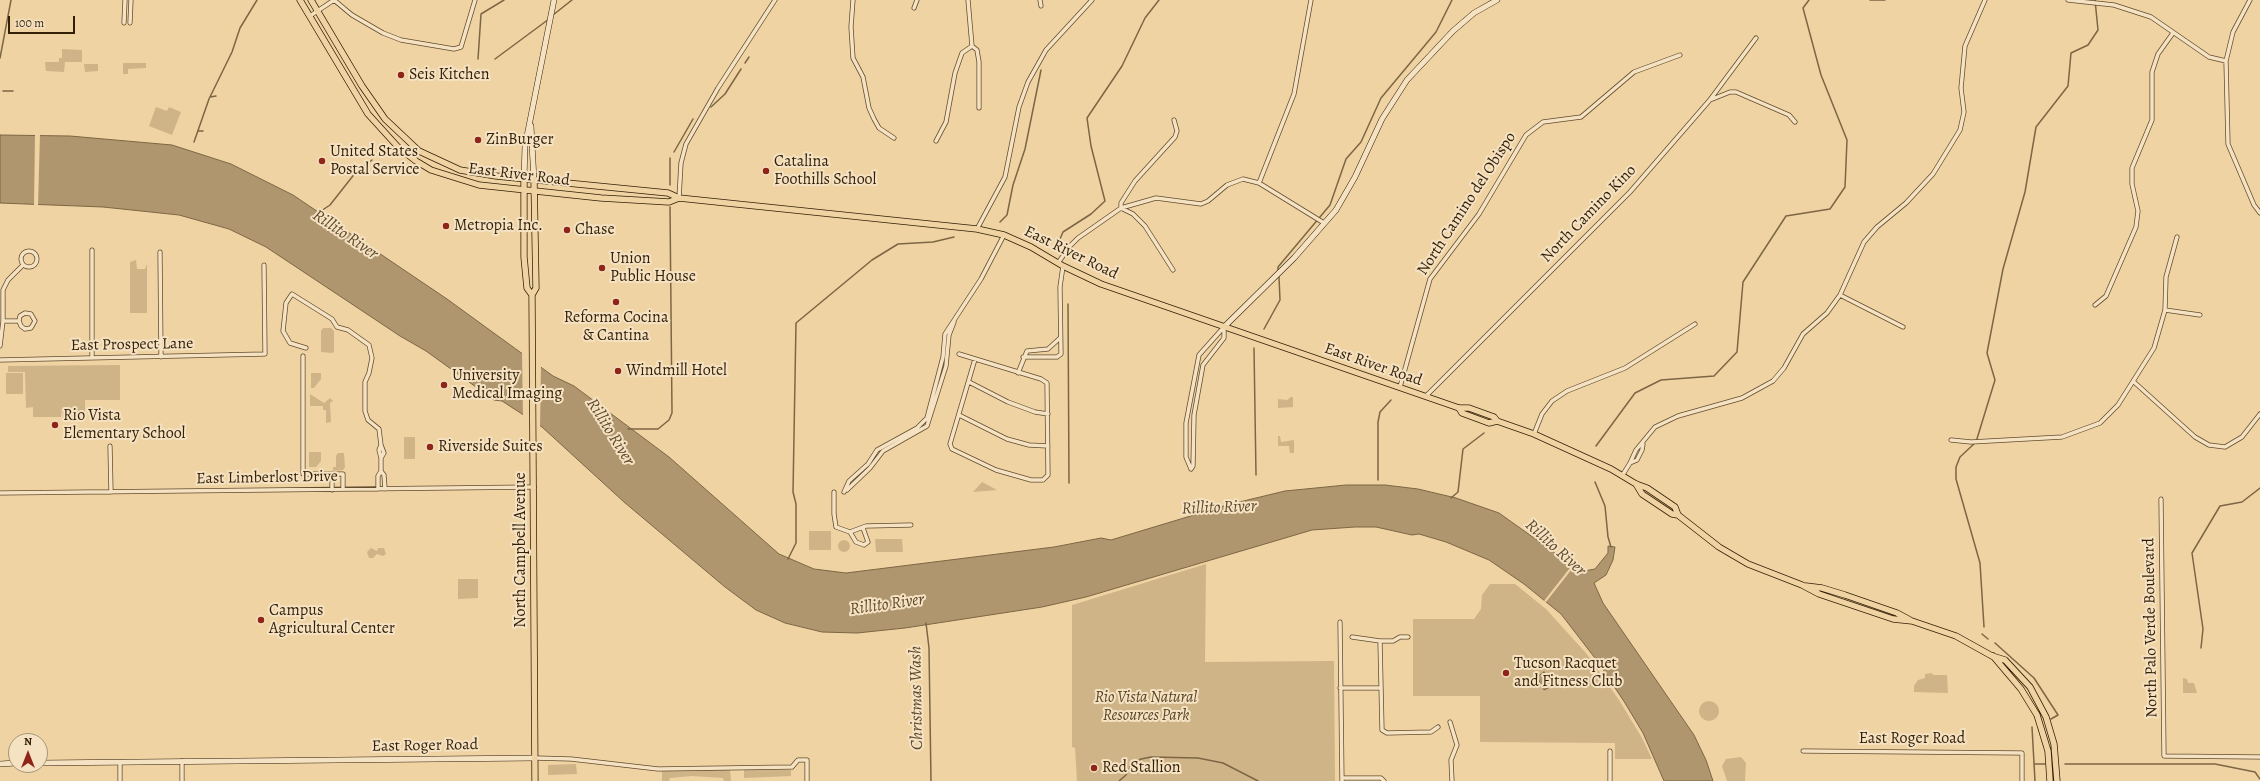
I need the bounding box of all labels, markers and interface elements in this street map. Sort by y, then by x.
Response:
scale bar [10,8,77,34]
text: 100 m [15,15,44,31]
place label: Seis Kitchen [409,65,490,85]
marker: Seis Kitchen [396,70,406,80]
street label: North Camino del Obispo [1414,129,1520,279]
place label: ZinBurger [486,130,554,150]
marker: ZinBurger [473,135,483,145]
place label: United States Postal Service [330,142,419,180]
place label: Catalina Foothills School [774,152,876,190]
marker: United States Postal Service [317,156,327,166]
street label: East River Road [467,159,571,191]
street label: North Camino Kino [1537,161,1641,267]
marker: Catalina Foothills School [761,166,771,176]
water label: Rillito River [308,206,382,264]
place label: Metropia Inc. [454,216,543,236]
place label: Chase [575,220,615,240]
marker: Metropia Inc. [441,221,451,231]
street label: East River Road [1021,222,1121,284]
marker: Chase [562,225,572,235]
place label: Union Public House [610,249,696,287]
marker: Union Public House [597,263,607,273]
marker: Reforma Cocina & Cantina [611,297,621,307]
place label: Reforma Cocina & Cantina [564,308,668,346]
street label: East Prospect Lane [70,334,194,356]
street label: East River Road [1322,339,1424,391]
place label: Windmill Hotel [626,361,727,381]
place label: University Medical Imaging [452,366,562,404]
marker: Windmill Hotel [613,366,623,376]
marker: University Medical Imaging [439,380,449,390]
water label: Rillito River [582,395,638,469]
place label: Rio Vista Elementary School [63,406,186,444]
marker: Rio Vista Elementary School [50,420,60,430]
place label: Riverside Suites [438,437,543,457]
marker: Riverside Suites [425,442,435,452]
street label: East Limberlost Drive [196,467,338,489]
street label: North Campbell Avenue [511,472,531,628]
water label: Rillito River [1181,497,1257,519]
water label: Rillito River [1520,515,1590,581]
street label: North Palo Verde Boulevard [2140,538,2162,718]
water label: Rillito River [849,590,925,620]
place label: Campus Agricultural Center [269,601,395,639]
marker: Campus Agricultural Center [256,615,266,625]
water label: Christmas Wash [906,646,928,750]
place label: Tucson Racquet and Fitness Club [1514,654,1622,692]
marker: Tucson Racquet and Fitness Club [1501,668,1511,678]
park label: Rio Vista Natural Resources Park [1095,688,1197,726]
street label: East Roger Road [1859,729,1965,749]
north arrow [8,733,48,773]
text: N [24,734,32,749]
street label: East Roger Road [372,735,478,757]
place label: Red Stallion [1102,758,1180,778]
marker: Red Stallion [1089,763,1099,773]

